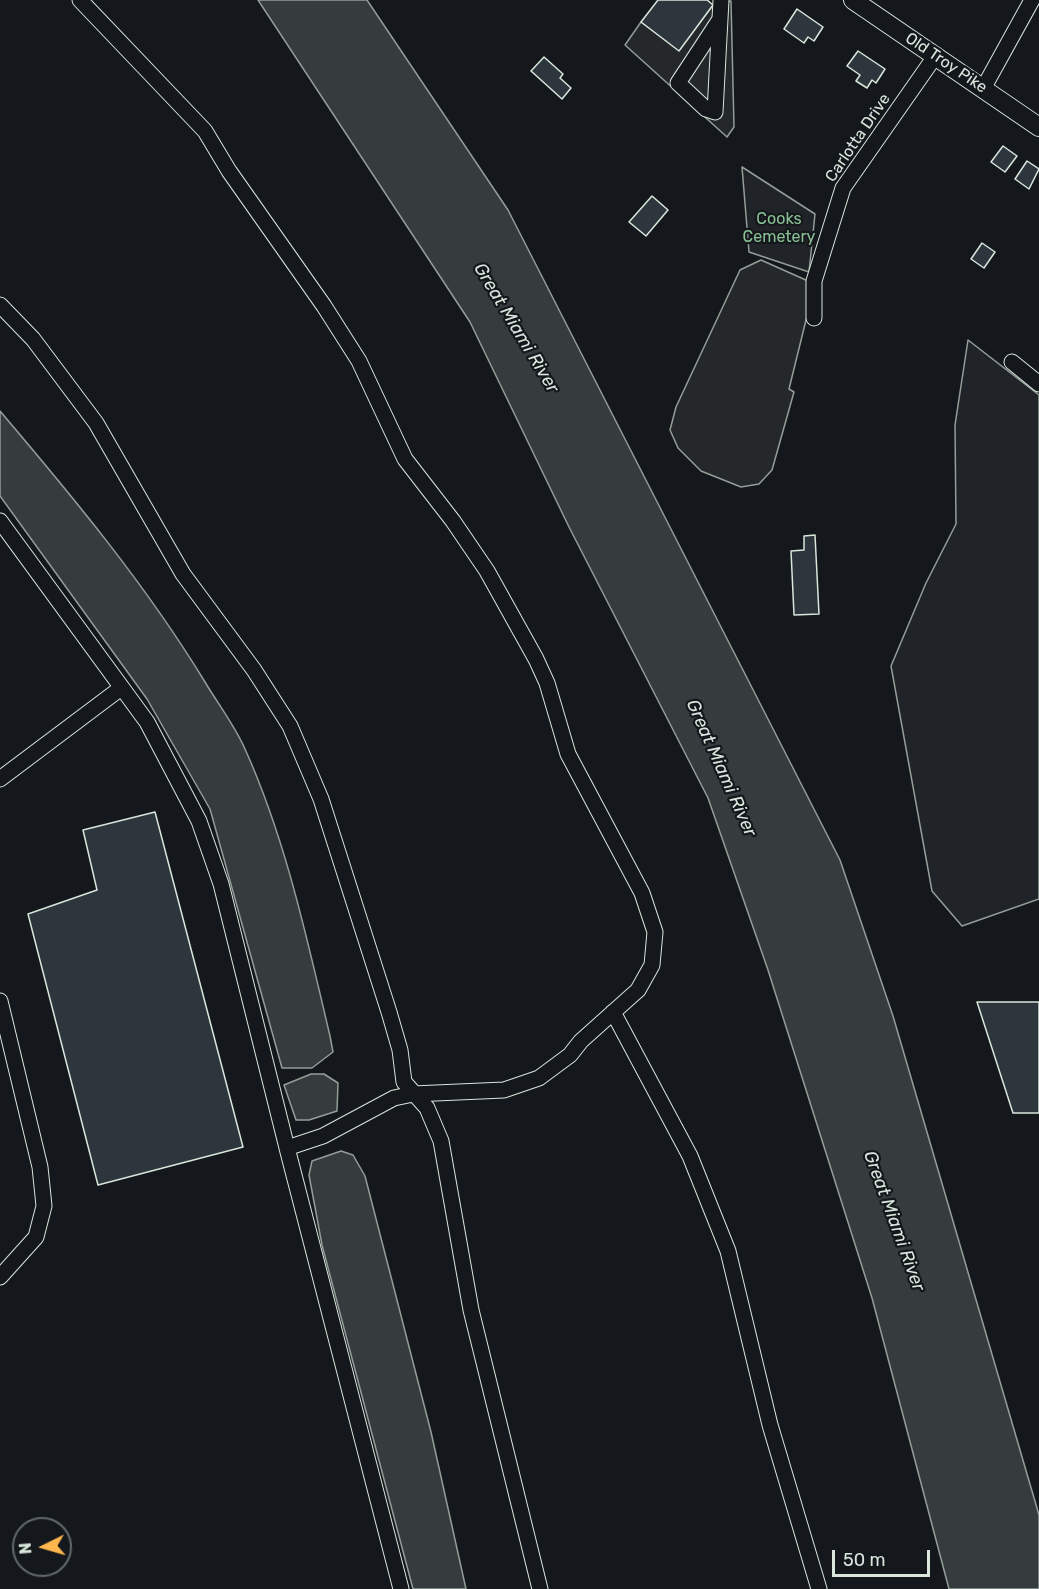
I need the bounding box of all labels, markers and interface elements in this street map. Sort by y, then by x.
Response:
street label: Old Troy Pike [901,29,991,97]
street label: Carlotta Drive [821,90,895,186]
park label: Cooks Cemetery [743,209,815,247]
water label: Great Miami River [469,259,563,397]
water label: Great Miami River [681,696,761,840]
water label: Great Miami River [859,1148,929,1294]
north arrow [12,1517,72,1577]
scale bar [835,1538,932,1576]
text: N [16,1542,36,1555]
text: 50 m [843,1549,886,1571]

